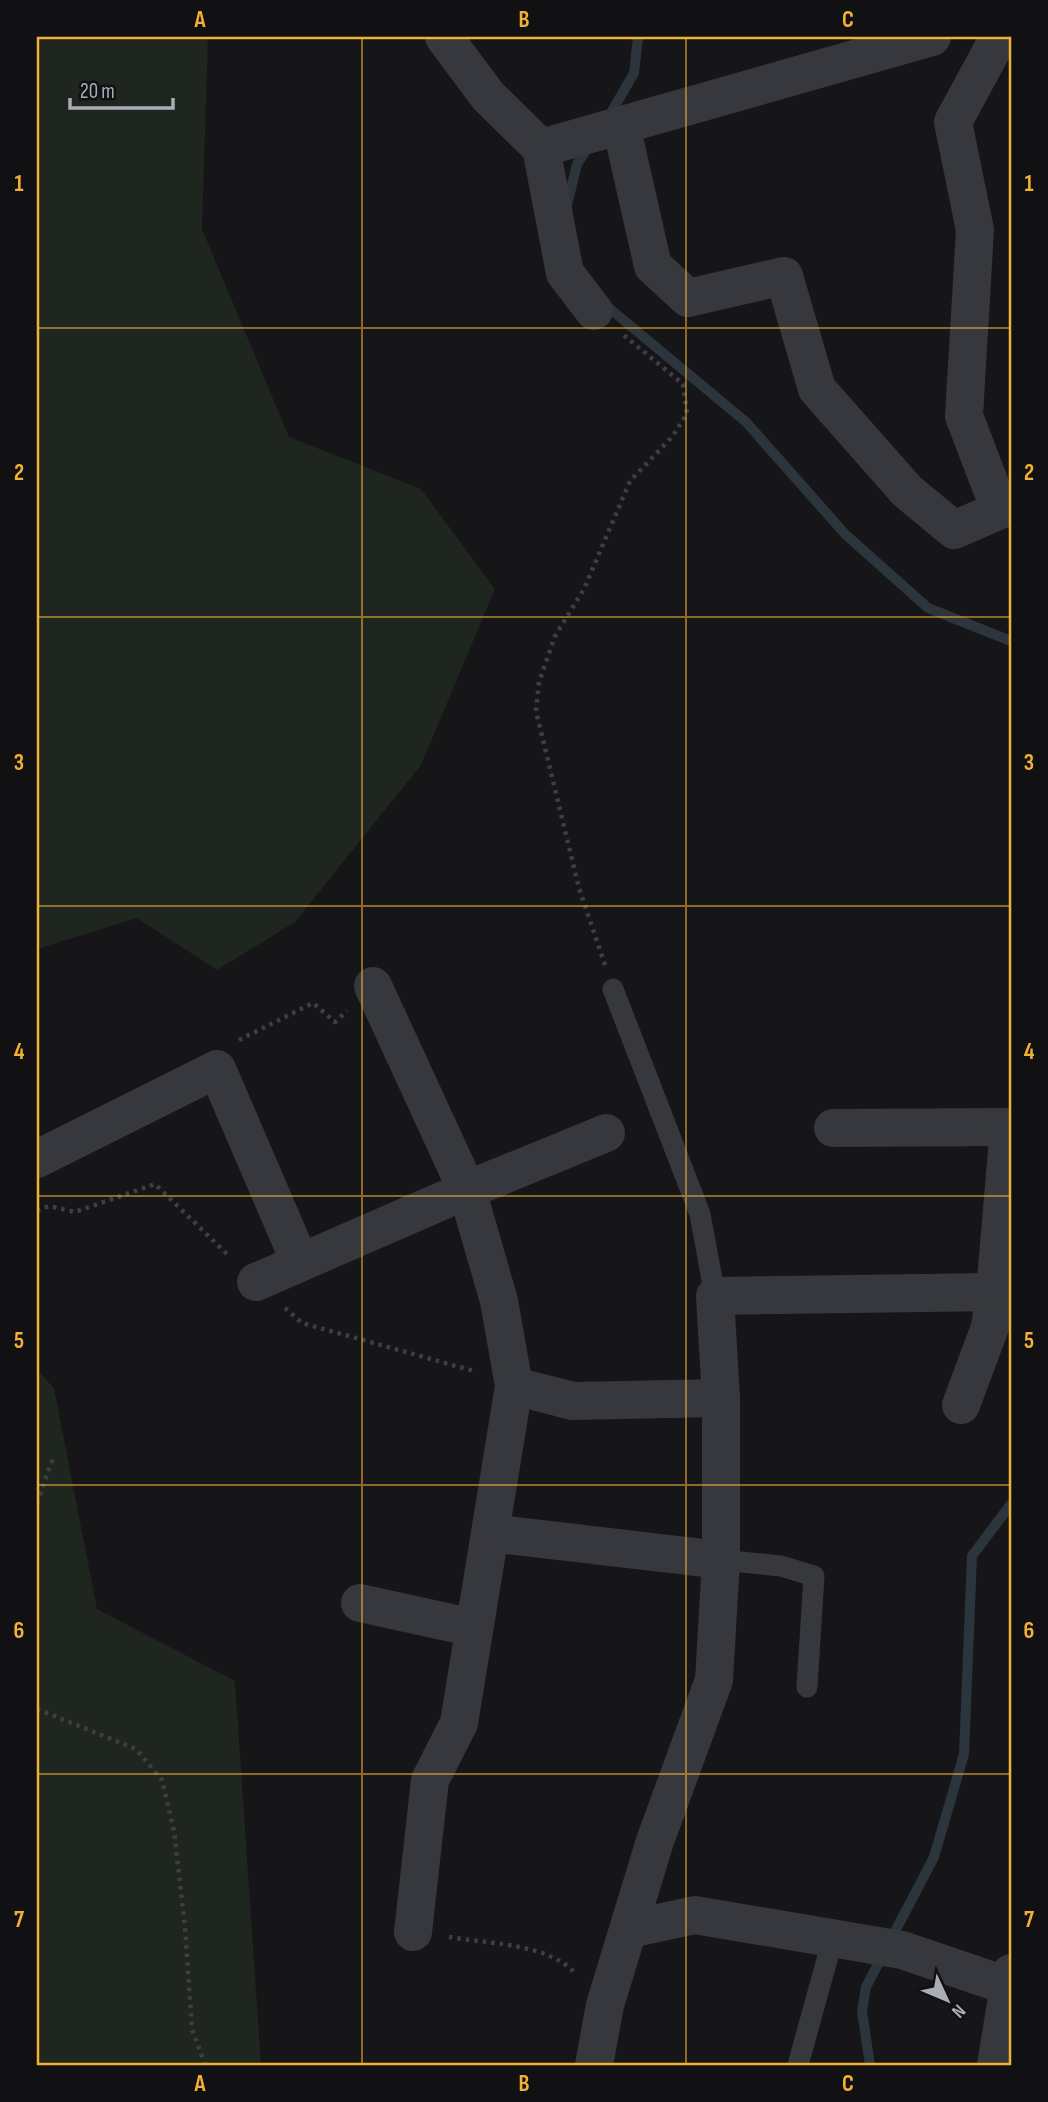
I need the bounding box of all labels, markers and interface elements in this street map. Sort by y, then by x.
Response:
text: A [194,6,207,34]
text: B [519,6,530,34]
text: C [842,6,854,34]
scale bar [70,66,173,110]
text: 20 m [80,79,115,104]
text: 1 [14,170,24,198]
text: 1 [1024,170,1034,198]
text: 2 [14,459,24,487]
text: 2 [1024,459,1034,487]
text: 3 [14,749,24,777]
text: 3 [1024,749,1034,777]
text: 4 [14,1038,25,1066]
text: 4 [1024,1038,1035,1066]
text: 5 [14,1327,24,1355]
text: 5 [1024,1327,1034,1355]
text: 6 [14,1617,24,1645]
text: 6 [1024,1617,1034,1645]
text: 7 [14,1906,24,1934]
text: 7 [1024,1906,1034,1934]
north arrow [912,1966,982,2036]
text: N [946,1999,970,2022]
text: A [194,2070,207,2098]
text: B [519,2070,530,2098]
text: C [842,2070,854,2098]

